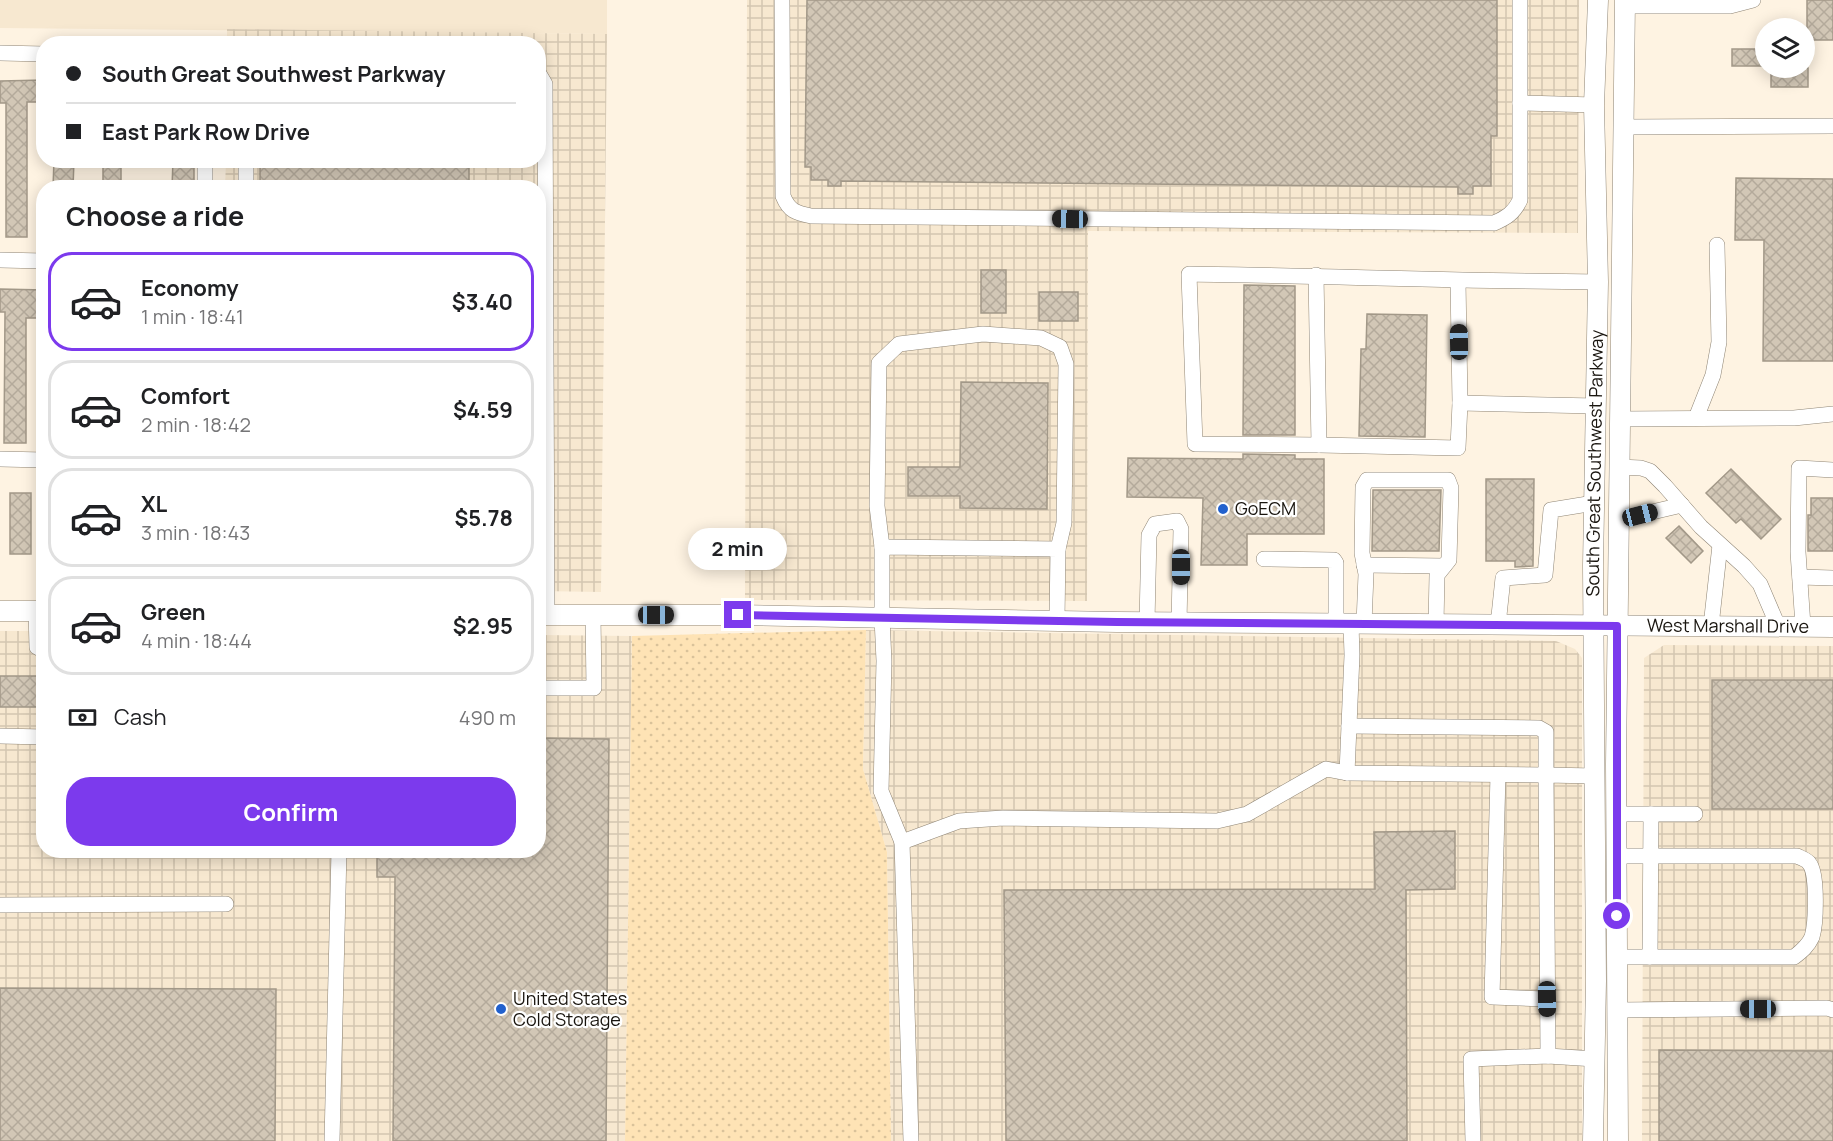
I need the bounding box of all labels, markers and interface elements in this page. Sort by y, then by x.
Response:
map controls [1755,18,1815,78]
button: layers [1755,18,1815,78]
text: South Great Southwest Parkway [102,59,446,89]
text: East Park Row Drive [102,117,310,147]
text: Choose a ride [66,197,244,234]
car [1052,210,1088,228]
text: Economy [141,273,239,303]
icon: car [69,275,123,329]
text: $3.40 [452,287,513,317]
text: 1 min · 18:41 [141,303,244,330]
car [1450,324,1468,360]
street label: South Great Southwest Parkway [1580,329,1608,597]
text: Comfort [141,381,230,411]
icon: car [69,383,123,437]
text: $4.59 [453,395,513,425]
text: 2 min · 18:42 [141,411,251,438]
text: XL [141,489,167,519]
icon: car [69,491,123,545]
place label: GoECM [1235,496,1296,520]
marker: GoECM [1216,502,1230,516]
car [1620,502,1660,528]
text: $5.78 [454,503,513,533]
text: 3 min · 18:43 [141,519,250,546]
callout: 2 min [688,528,788,570]
text: 2 min [711,535,764,562]
car [1172,549,1190,585]
text: Green [141,597,206,627]
icon: car [69,599,123,653]
route end [724,601,751,628]
car [638,606,674,624]
text: $2.95 [453,611,513,641]
street label: West Marshall Drive [1647,613,1809,638]
text: 4 min · 18:44 [141,627,252,654]
icon: cash [66,701,99,734]
text: Cash [114,702,167,732]
text: 490 m [459,704,516,731]
button: Confirm [66,777,516,846]
route start [1603,902,1630,929]
car [1538,981,1556,1017]
place label: United States Cold Storage [513,986,627,1031]
car [1740,1000,1776,1018]
marker: United States Cold Storage [494,1002,508,1016]

